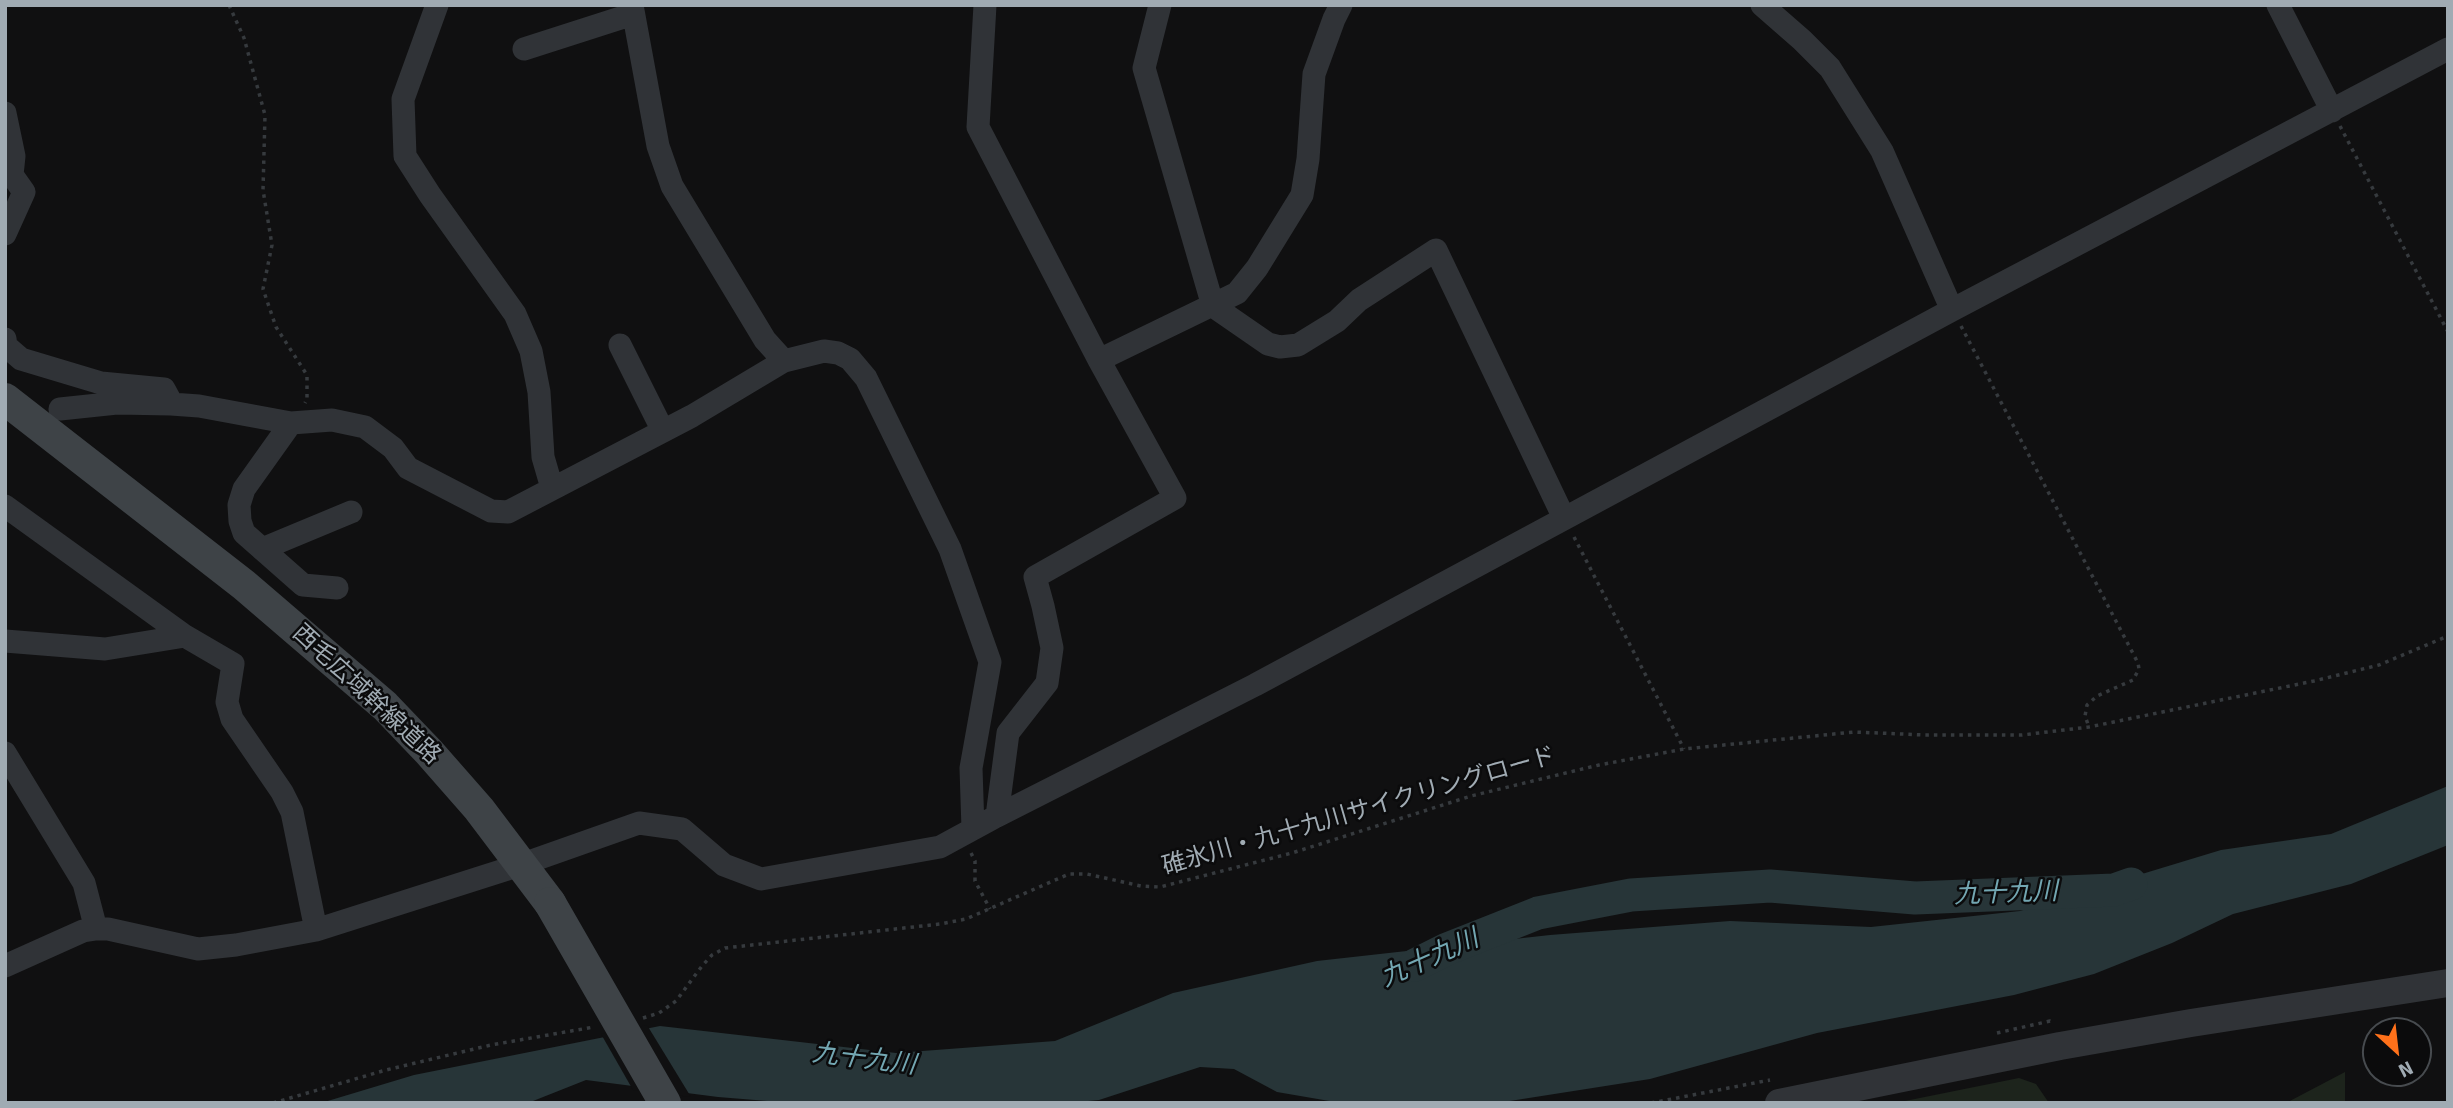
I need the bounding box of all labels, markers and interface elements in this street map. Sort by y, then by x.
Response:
street label: 西毛広域幹線道路 [286,619,446,771]
street label: 碓氷川・九十九川サイクリングロード [1159,742,1559,882]
water label: 九十九川 [1953,877,2059,911]
water label: 九十九川 [1376,924,1484,994]
north arrow [2362,1017,2432,1087]
water label: 九十九川 [810,1038,918,1082]
text: N [2394,1055,2417,1083]

